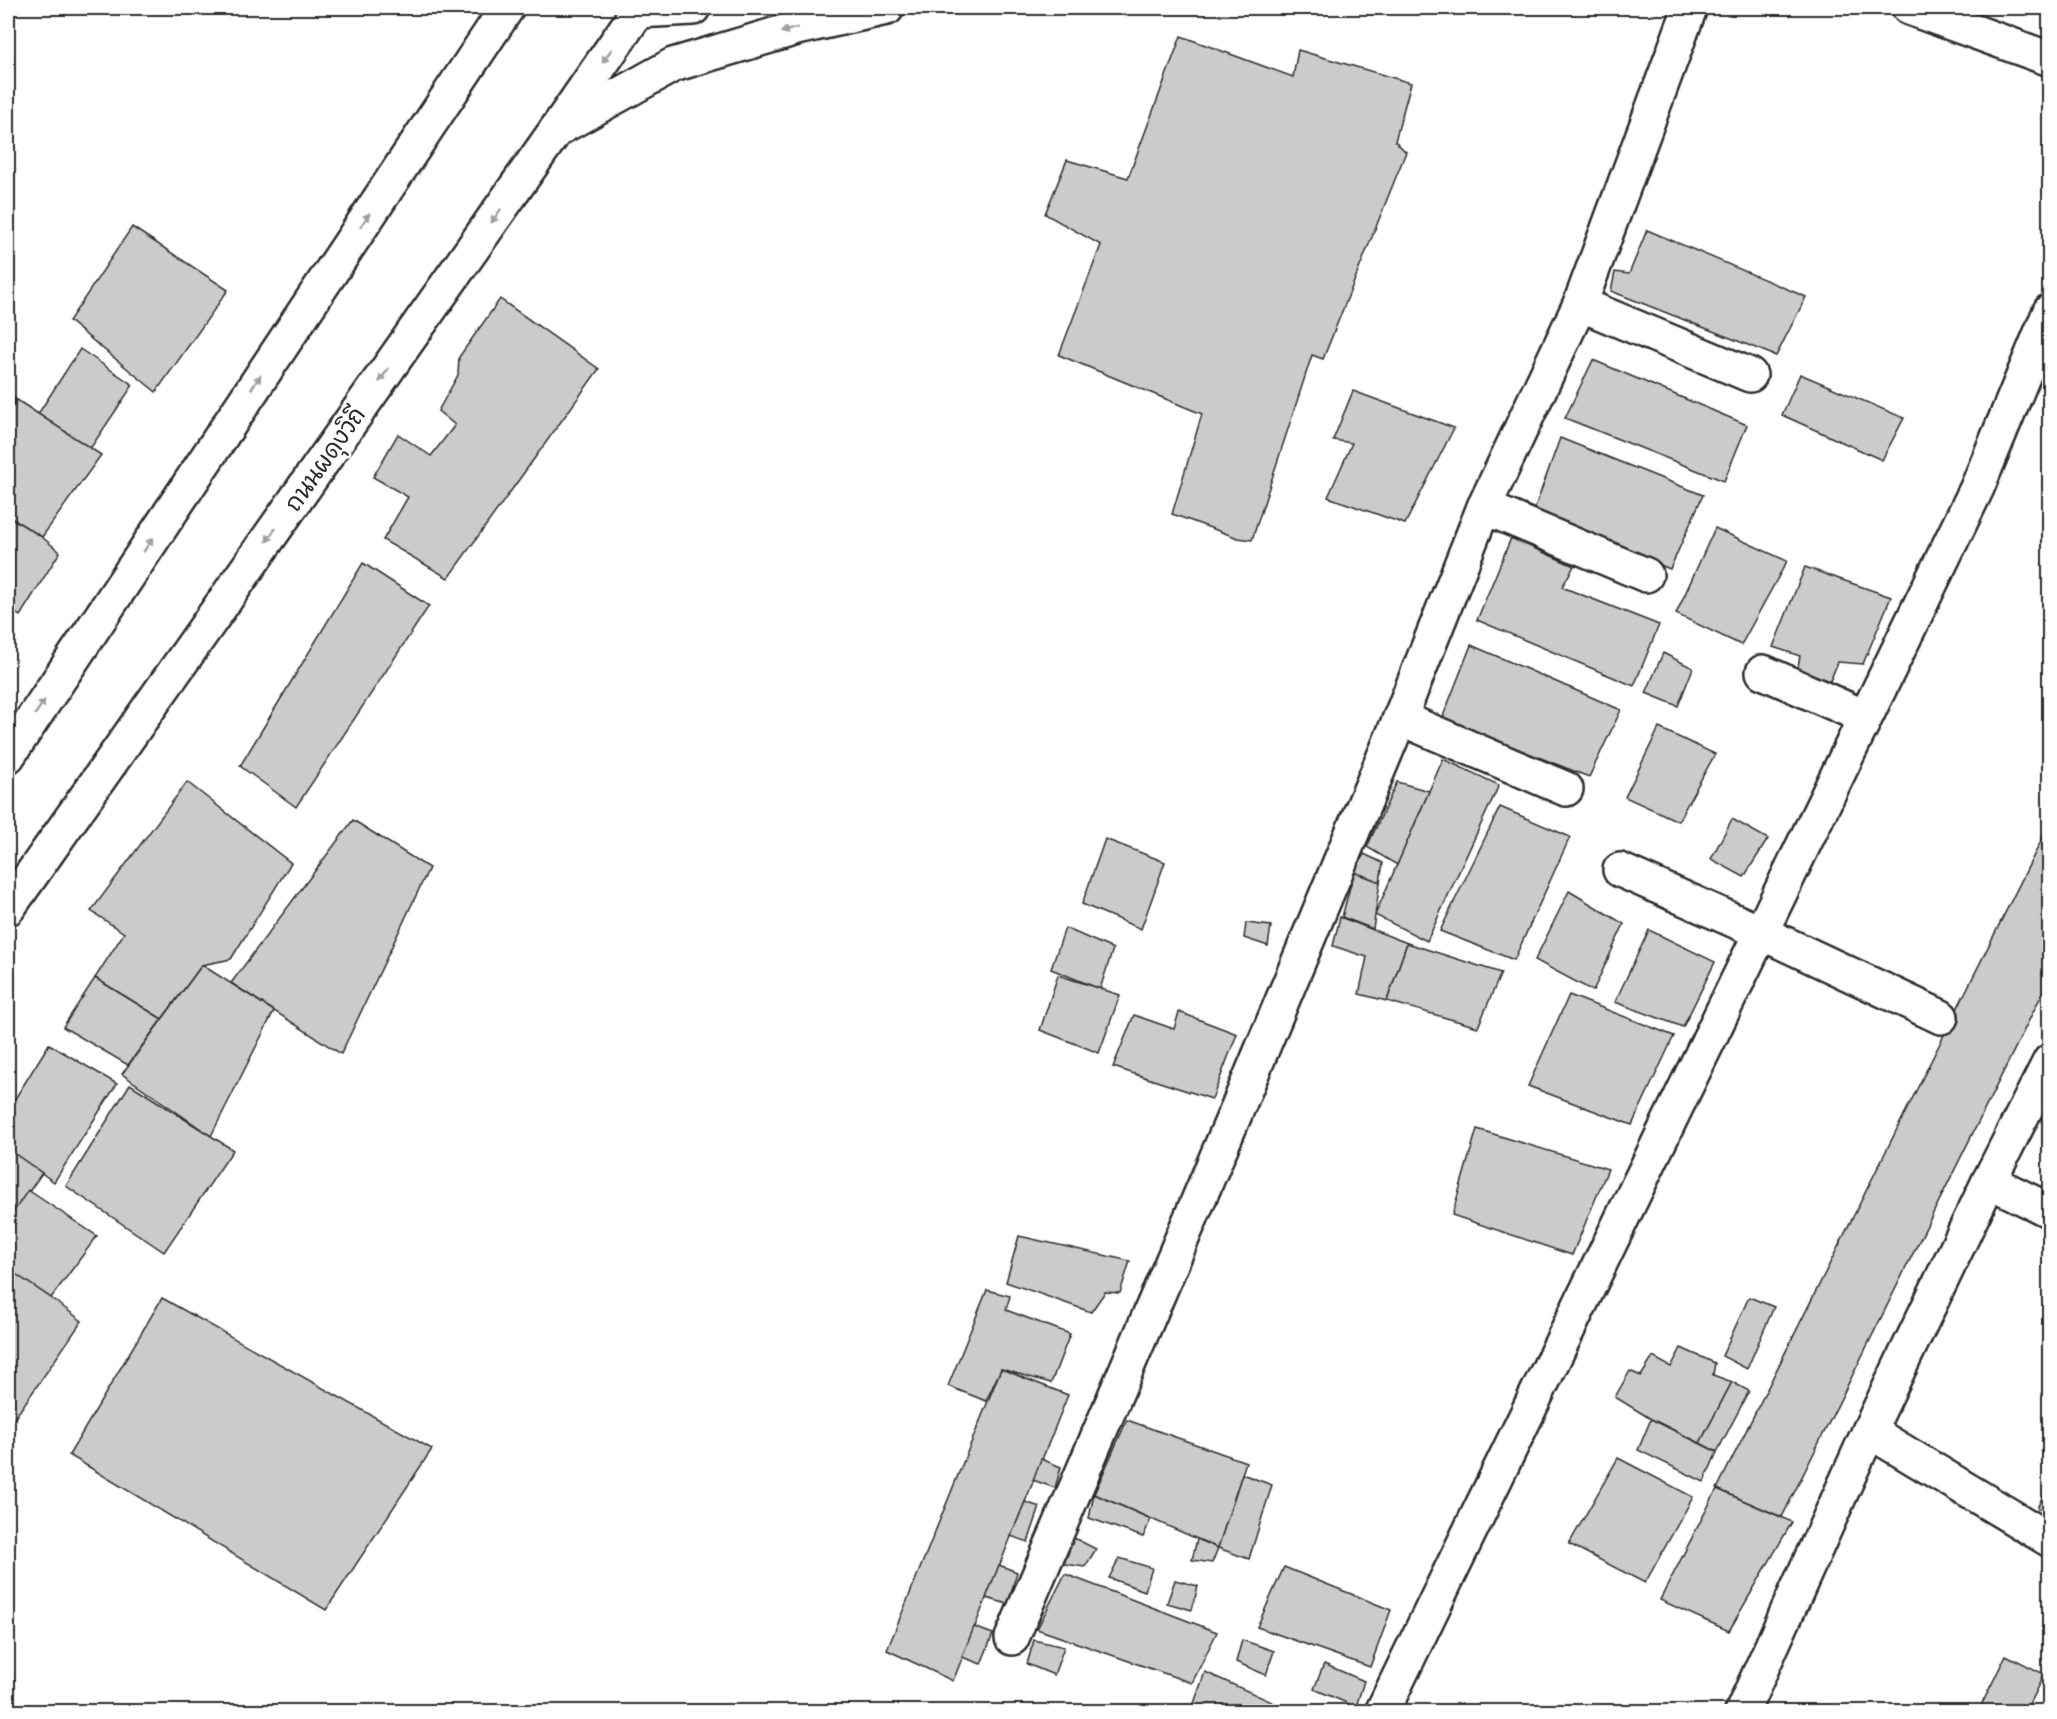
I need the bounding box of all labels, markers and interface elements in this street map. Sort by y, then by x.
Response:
one-way arrow [780,26,798,35]
one-way arrow [602,48,613,64]
one-way arrow [491,208,502,224]
one-way arrow [359,212,370,229]
one-way arrow [378,368,390,383]
one-way arrow [251,374,262,391]
street label: ถนนผดุงวิถี [278,401,376,520]
one-way arrow [265,526,277,542]
one-way arrow [142,537,154,553]
one-way arrow [34,699,45,715]

